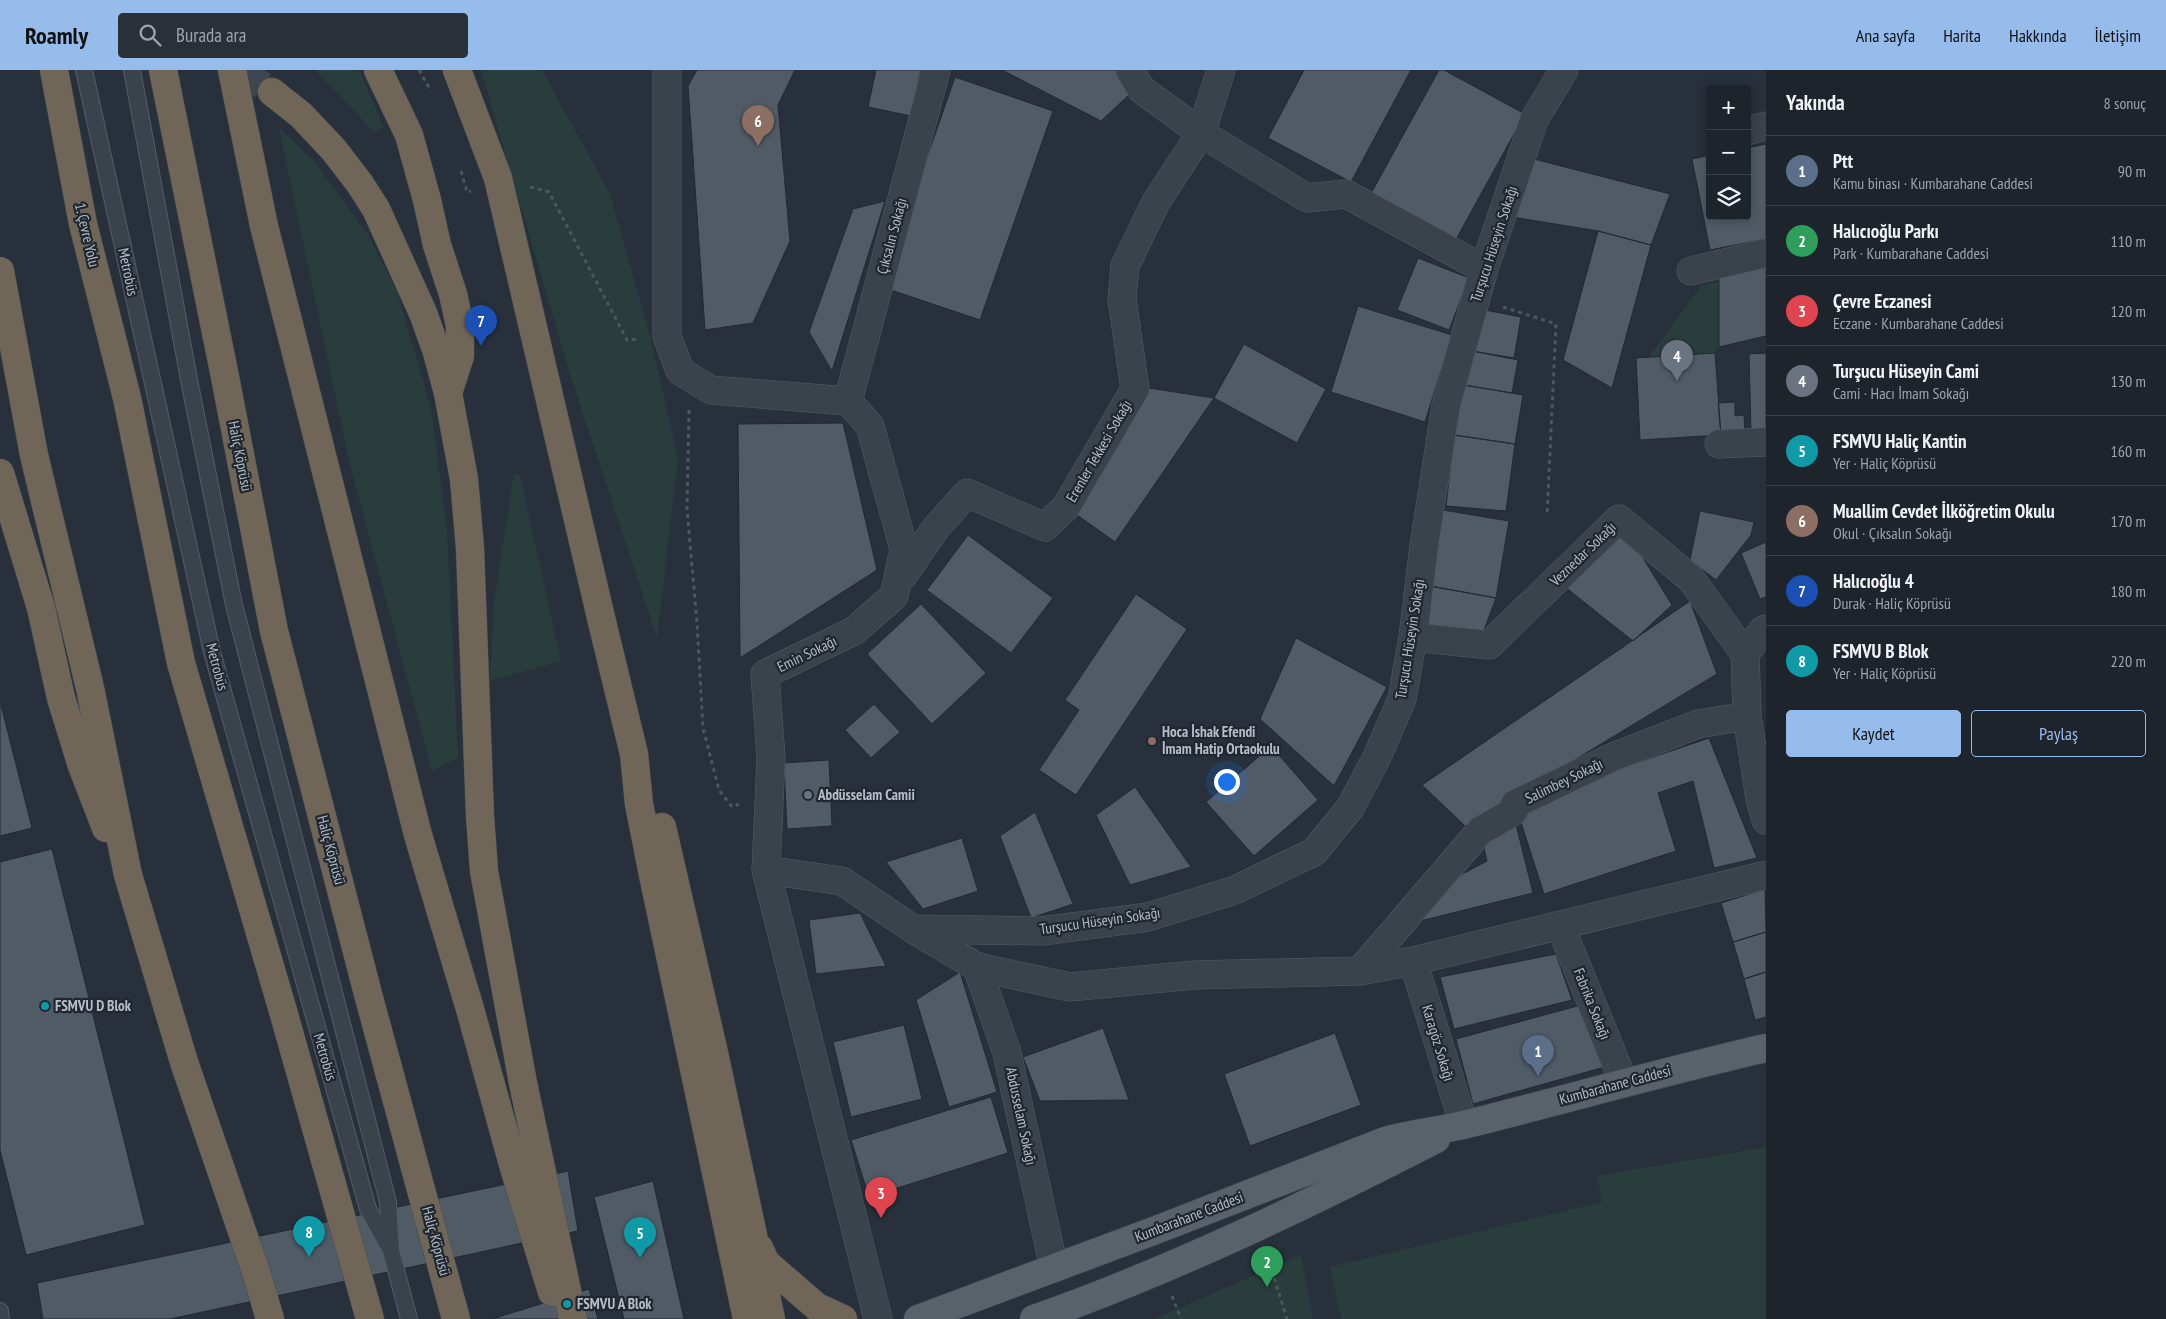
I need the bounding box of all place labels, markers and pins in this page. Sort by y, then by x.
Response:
pin: 6 [742,105,774,146]
pin: 7 [465,305,497,346]
pin: 4 [1661,340,1693,381]
place label: Hoca İshak Efendi İmam Hatip Ortaokulu [1162,722,1280,758]
marker: Hoca İshak Efendi İmam Hatip Ortaokulu [1146,735,1158,747]
place label: Abdüsselam Camii [817,785,915,804]
marker: Abdüsselam Camii [802,789,814,801]
place label: FSMVU D Blok [55,996,132,1015]
marker: FSMVU D Blok [39,1000,51,1012]
pin: 1 [1522,1035,1554,1076]
pin: 3 [865,1177,897,1218]
pin: 8 [293,1216,325,1257]
pin: 5 [624,1217,656,1258]
pin: 2 [1251,1246,1283,1287]
place label: FSMVU A Blok [577,1294,652,1313]
marker: FSMVU A Blok [561,1298,573,1310]

